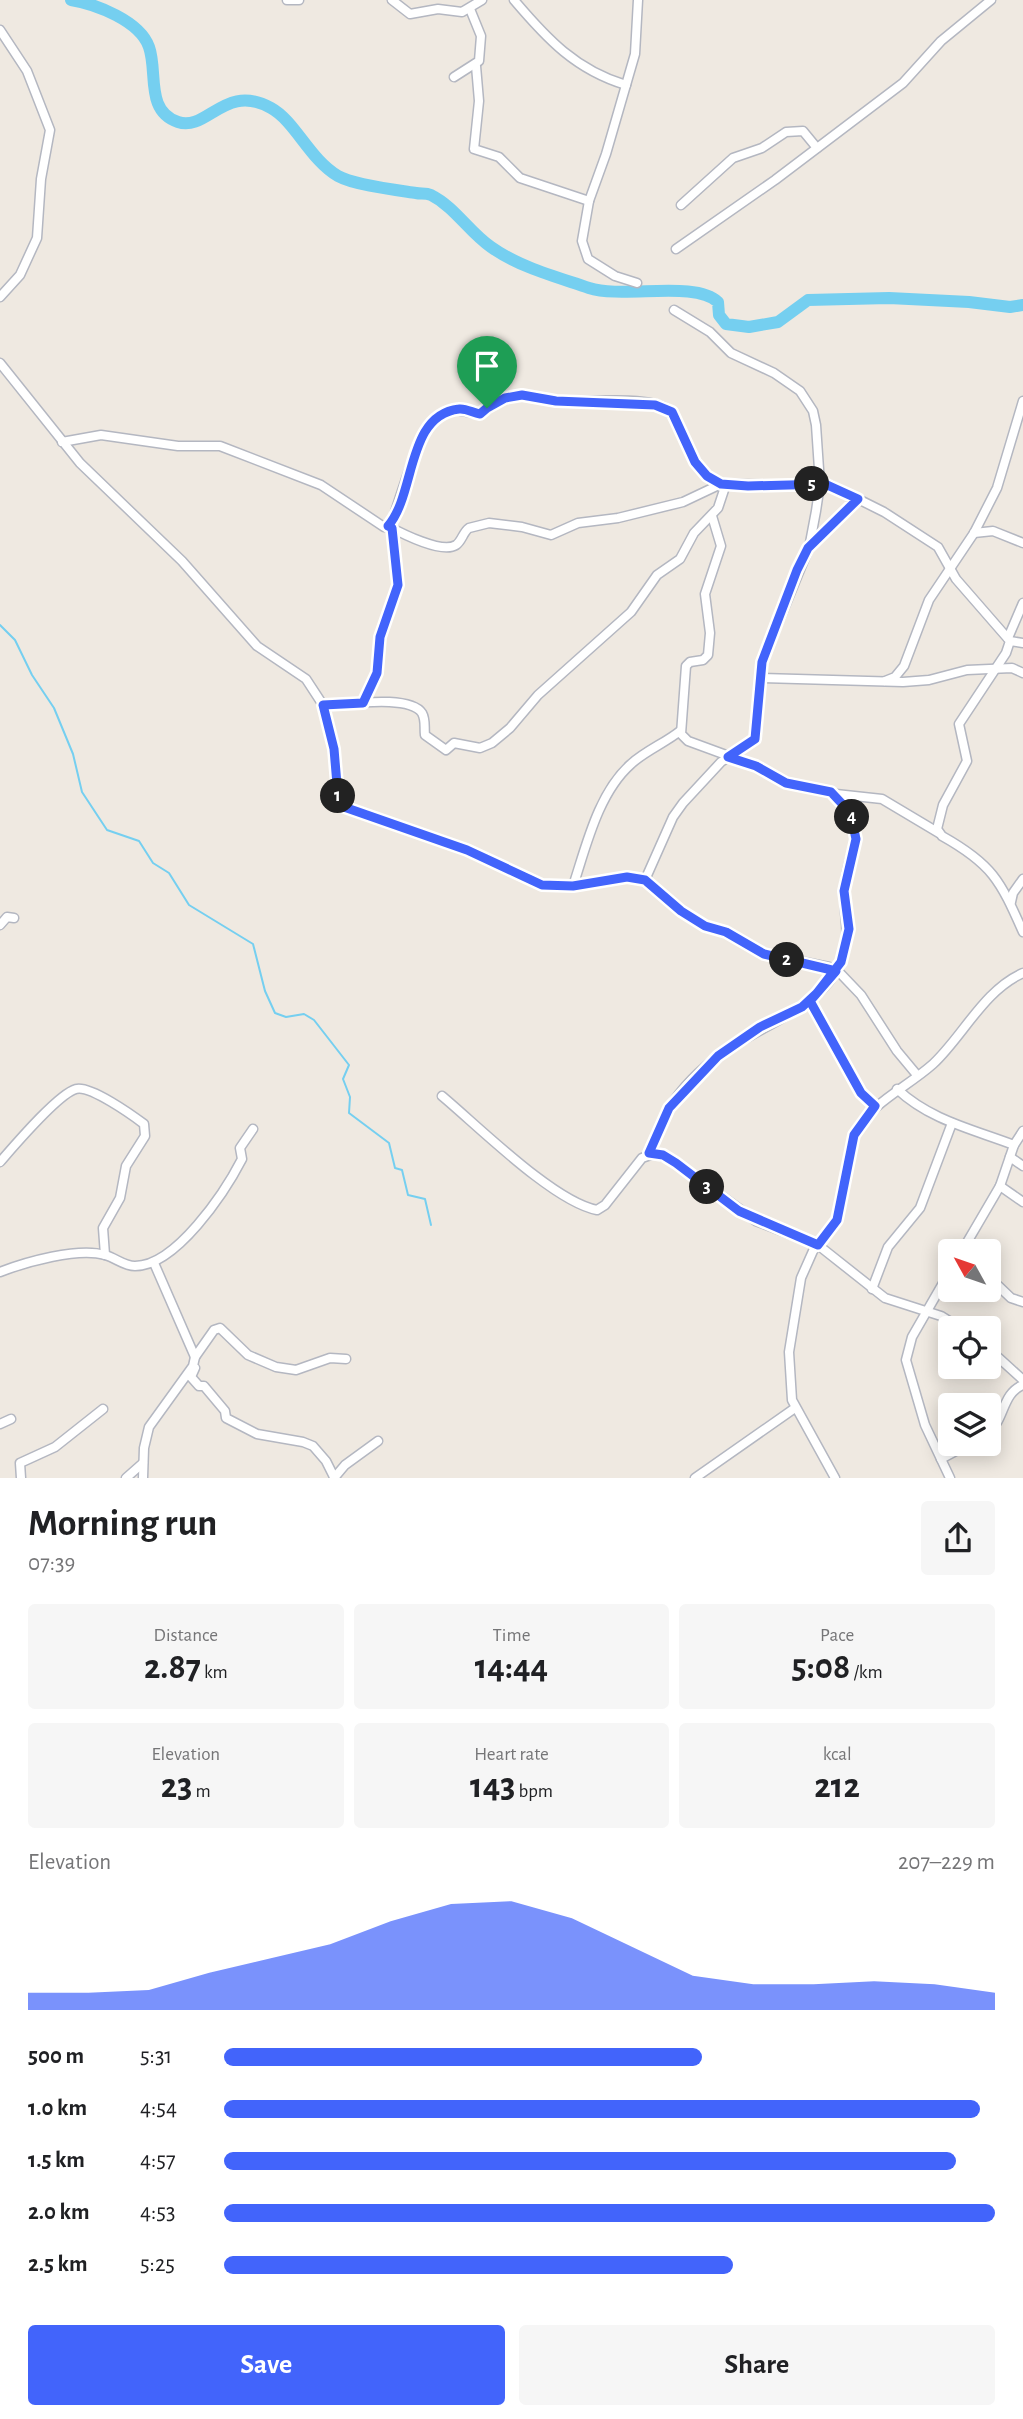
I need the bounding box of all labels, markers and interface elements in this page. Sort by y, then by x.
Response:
pin [457,336,517,408]
icon: arrive [468,347,506,385]
pin: 5 [794,466,830,502]
text: 5 [807,474,816,493]
pin: 1 [320,778,356,814]
text: 1 [334,786,341,805]
pin: 4 [834,800,870,834]
text: 4 [847,807,856,826]
pin: 2 [770,942,804,978]
text: 2 [782,950,791,969]
pin: 3 [690,1170,724,1204]
text: 3 [702,1177,711,1196]
north arrow [938,1239,1001,1302]
map controls [938,1239,1001,1456]
button: locate [938,1316,1001,1379]
button: layers [938,1393,1001,1456]
button: share [921,1501,995,1575]
text: Morning run [28,1505,217,1543]
text: 07:39 [28,1552,75,1575]
text: Distance [154,1626,218,1645]
text: Time [493,1626,530,1645]
text: Pace [820,1626,854,1645]
text: 2.87 [144,1650,201,1685]
text: 14:44 [475,1650,548,1685]
text: 5:08 [792,1650,850,1685]
text: km [201,1663,228,1682]
text: /km [850,1663,883,1682]
text: Elevation [151,1745,220,1764]
text: Heart rate [474,1745,549,1764]
text: kcal [823,1745,852,1764]
text: 23 [161,1769,192,1804]
text: 143 [470,1769,515,1804]
text: 212 [814,1769,860,1804]
text: m [192,1782,211,1801]
text: bpm [515,1782,553,1801]
text: Elevation [28,1851,111,1874]
text: 207–229 m [898,1851,995,1874]
text: 500 m [28,2045,84,2068]
text: 5:31 [140,2045,172,2068]
text: 1.0 km [28,2097,87,2120]
text: 4:54 [140,2097,177,2120]
text: 1.5 km [28,2149,85,2172]
text: 4:57 [140,2149,176,2172]
text: 2.0 km [28,2201,90,2224]
text: 4:53 [140,2201,175,2224]
text: 2.5 km [28,2253,87,2276]
text: 5:25 [140,2253,175,2276]
button: Save [28,2325,505,2405]
button: Share [519,2325,995,2405]

